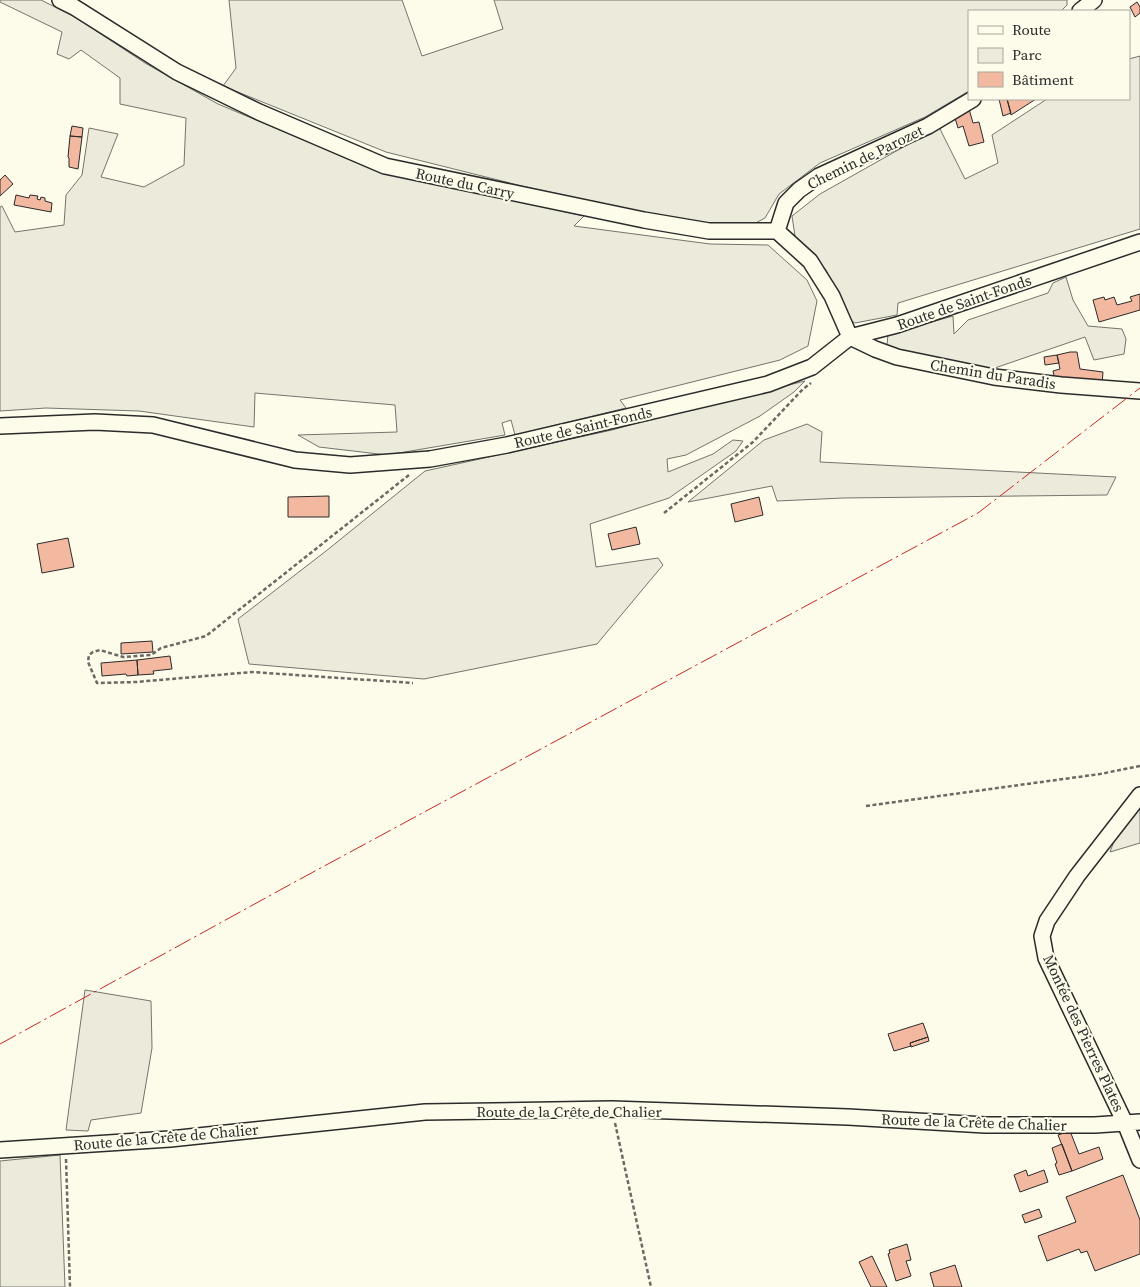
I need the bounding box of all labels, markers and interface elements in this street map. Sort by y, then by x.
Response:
legend [968,10,1130,100]
text: Route [1012,19,1051,40]
text: Parc [1012,44,1042,65]
text: Bâtiment [1012,69,1074,90]
street label: Chemin de Parozet [804,120,927,194]
street label: Route du Carry [414,162,517,204]
street label: Route de Saint-Fonds [894,269,1034,335]
street label: Chemin du Paradis [929,354,1057,394]
street label: Route de Saint-Fonds [512,401,654,453]
street label: Montée des Pierres Plates [1038,951,1130,1115]
street label: Route de la Crête de Chalier [476,1101,662,1122]
street label: Route de la Crête de Chalier [881,1108,1068,1136]
street label: Route de la Crête de Chalier [73,1118,260,1156]

